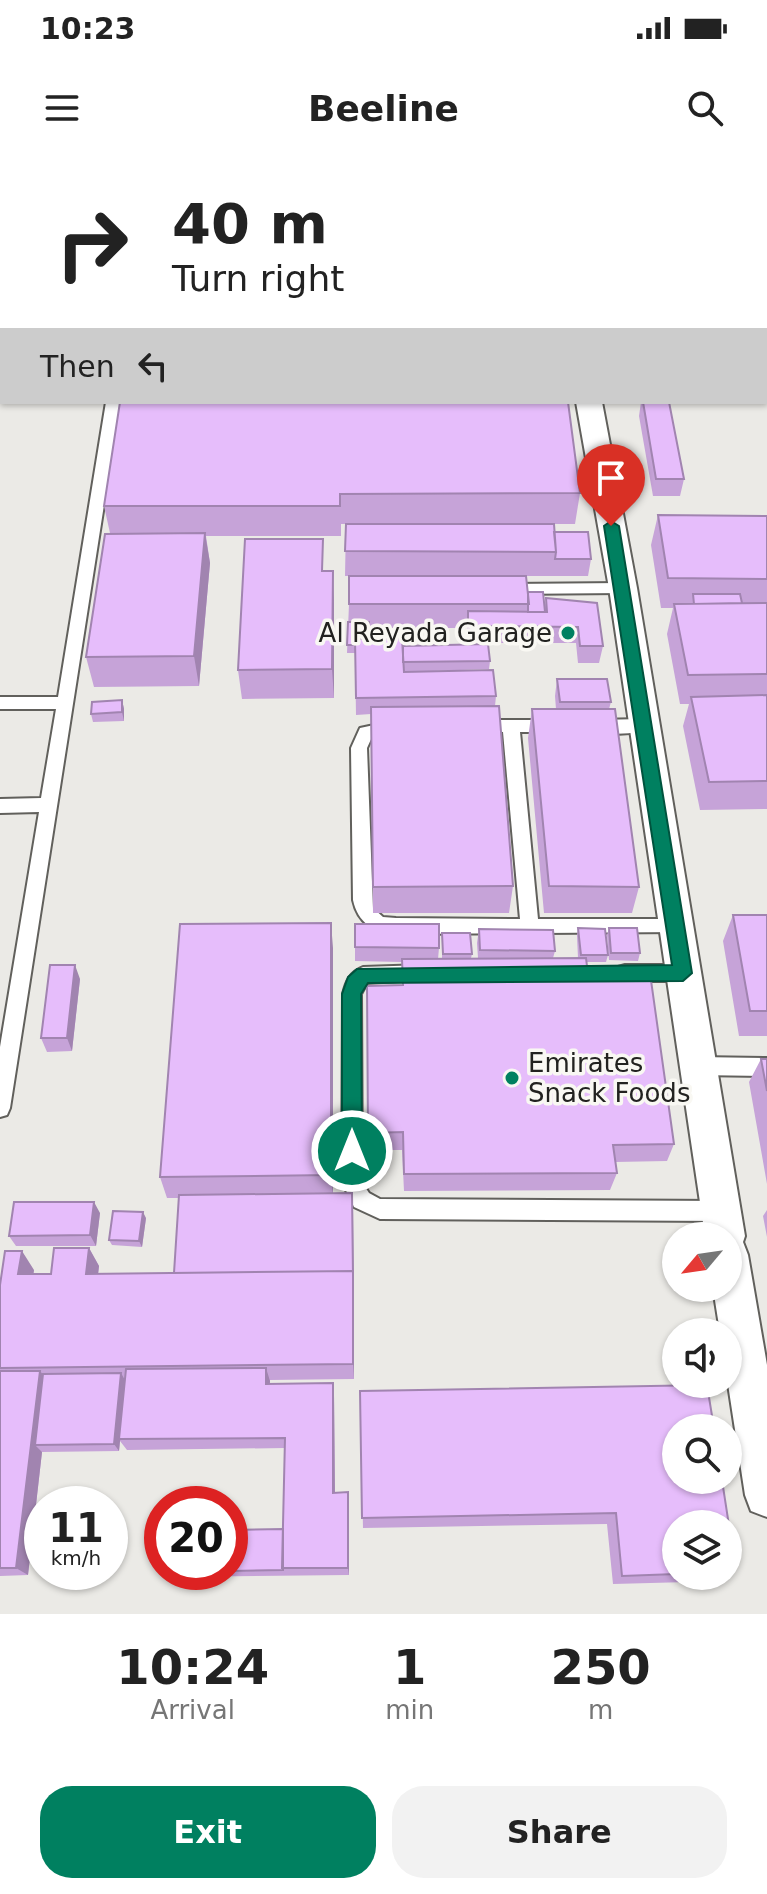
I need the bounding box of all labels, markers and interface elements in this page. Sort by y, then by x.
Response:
text: 10:23 [40,11,136,46]
icon: menu [40,86,84,130]
icon: search [683,86,727,130]
text: Beeline [308,88,459,129]
text: 40 m [172,191,328,256]
icon: right [40,192,144,296]
text: Turn right [172,258,344,299]
icon: left [131,344,175,388]
text: Then [40,349,115,384]
pin [577,444,645,526]
icon: arrive [589,456,633,500]
place label: Al Reyada Garage [319,618,552,648]
marker: Al Reyada Garage [559,624,577,642]
place label: Emirates Snack Foods [528,1048,690,1108]
marker: Emirates Snack Foods [503,1069,521,1087]
position arrow [310,1109,394,1193]
north arrow [662,1222,742,1302]
map controls [662,1222,742,1590]
button: sound [662,1318,742,1398]
button: search [662,1414,742,1494]
speed limit sign: 20 [144,1486,248,1590]
text: 11 [48,1505,104,1551]
button: layers [662,1510,742,1590]
text: km/h [51,1546,101,1570]
text: 10:24 [116,1639,269,1695]
text: 1 [393,1639,426,1695]
text: 250 [551,1639,651,1695]
text: Arrival [150,1695,235,1725]
text: min [385,1695,434,1725]
text: m [588,1695,613,1725]
button: Exit [40,1786,376,1878]
button: Share [392,1786,727,1878]

